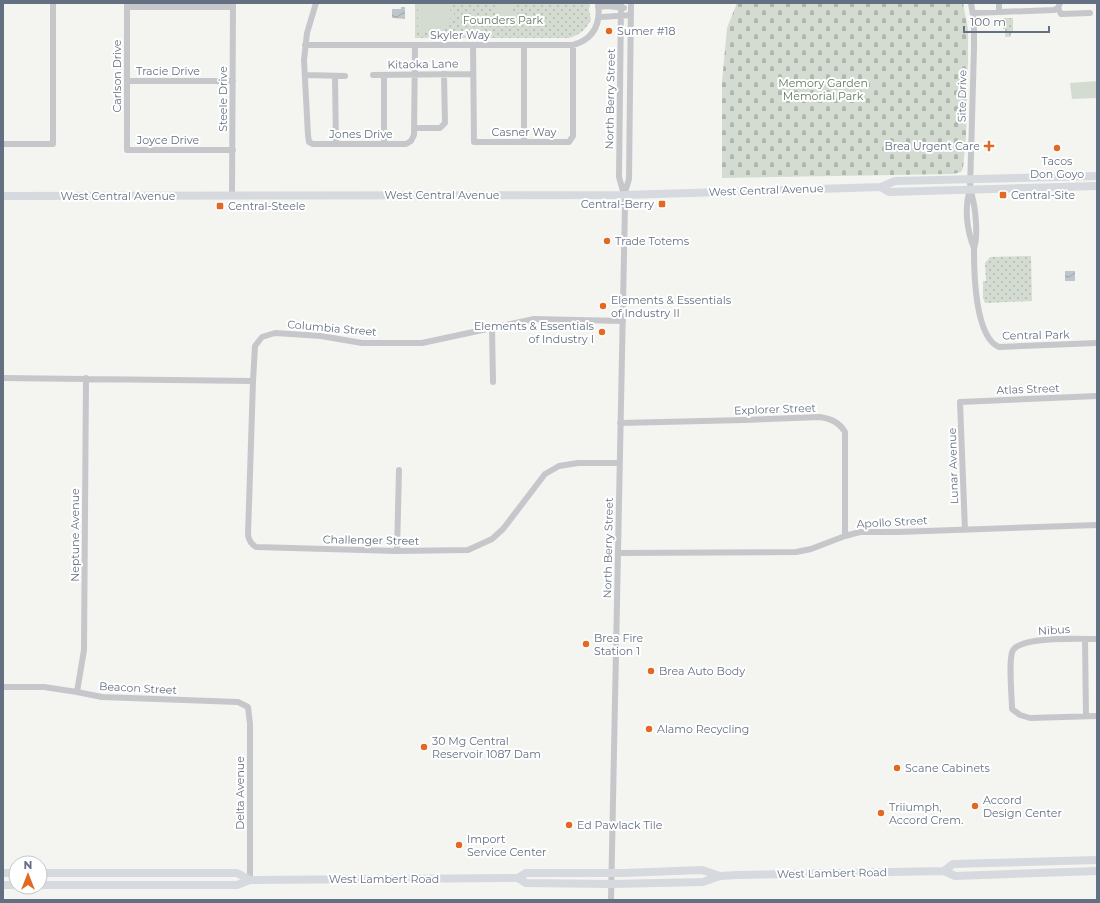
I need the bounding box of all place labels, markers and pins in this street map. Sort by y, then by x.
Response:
place label: Sumer #18 [617,24,675,38]
marker: Sumer #18 [604,26,614,36]
place label: Brea Urgent Care [885,139,980,153]
marker: Brea Urgent Care [983,140,995,152]
marker: Tacos Don Goyo [1052,143,1062,153]
place label: Tacos Don Goyo [1030,154,1084,181]
place label: Central-Site [1011,188,1075,202]
marker: Central-Site [998,190,1008,200]
place label: Central-Berry [581,197,654,211]
place label: Central-Steele [228,199,306,213]
marker: Central-Berry [657,199,667,209]
marker: Central-Steele [215,201,225,211]
place label: Trade Totems [615,234,690,248]
marker: Trade Totems [602,236,612,246]
place label: Elements & Essentials of Industry II [611,293,732,320]
marker: Elements & Essentials of Industry II [598,301,608,311]
place label: Elements & Essentials of Industry I [474,319,595,346]
marker: Elements & Essentials of Industry I [597,327,607,337]
place label: Brea Fire Station 1 [594,631,644,658]
marker: Brea Fire Station 1 [581,639,591,649]
place label: Brea Auto Body [659,664,745,678]
marker: Brea Auto Body [646,666,656,676]
place label: Alamo Recycling [657,722,749,736]
marker: Alamo Recycling [644,724,654,734]
place label: 30 Mg Central Reservoir 1087 Dam [432,734,541,761]
marker: 30 Mg Central Reservoir 1087 Dam [419,742,429,752]
place label: Scane Cabinets [905,761,991,775]
marker: Scane Cabinets [892,763,902,773]
place label: Accord Design Center [983,793,1062,820]
place label: Triiumph, Accord Crem. [889,800,963,827]
marker: Accord Design Center [970,801,980,811]
marker: Triiumph, Accord Crem. [876,808,886,818]
place label: Ed Pawlack Tile [577,818,663,832]
marker: Ed Pawlack Tile [564,820,574,830]
place label: Import Service Center [467,832,546,859]
marker: Import Service Center [454,840,464,850]

